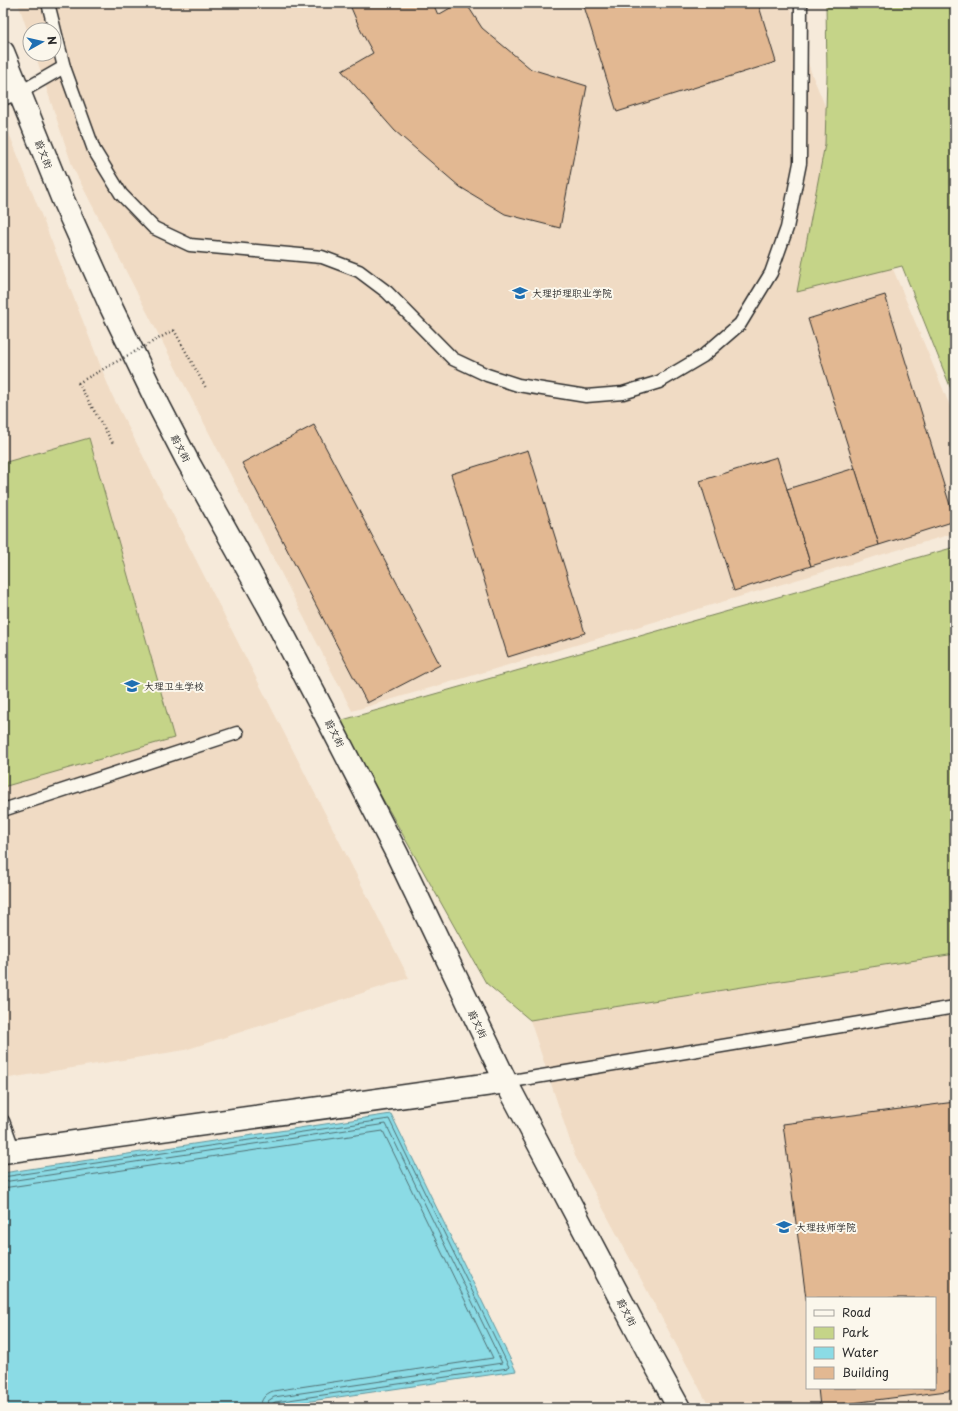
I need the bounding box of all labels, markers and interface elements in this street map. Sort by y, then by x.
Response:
north arrow [22,22,62,62]
text: N [43,35,61,46]
street label: 蔚文街 [32,137,57,171]
school or university icon: 大理护理职业学院 [511,284,529,302]
place label: 大理护理职业学院 [532,285,612,300]
street label: 蔚文街 [168,431,195,465]
school or university icon: 大理卫生学校 [123,677,141,695]
place label: 大理卫生学校 [144,678,204,693]
street label: 蔚文街 [322,716,349,750]
street label: 蔚文街 [465,1007,492,1041]
school or university icon: 大理技师学院 [775,1218,793,1236]
place label: 大理技师学院 [796,1219,856,1234]
street label: 蔚文街 [614,1295,641,1329]
legend [806,1297,936,1389]
text: Road [842,1303,871,1321]
text: Park [842,1323,869,1341]
text: Water [842,1343,879,1361]
text: Building [842,1363,889,1381]

